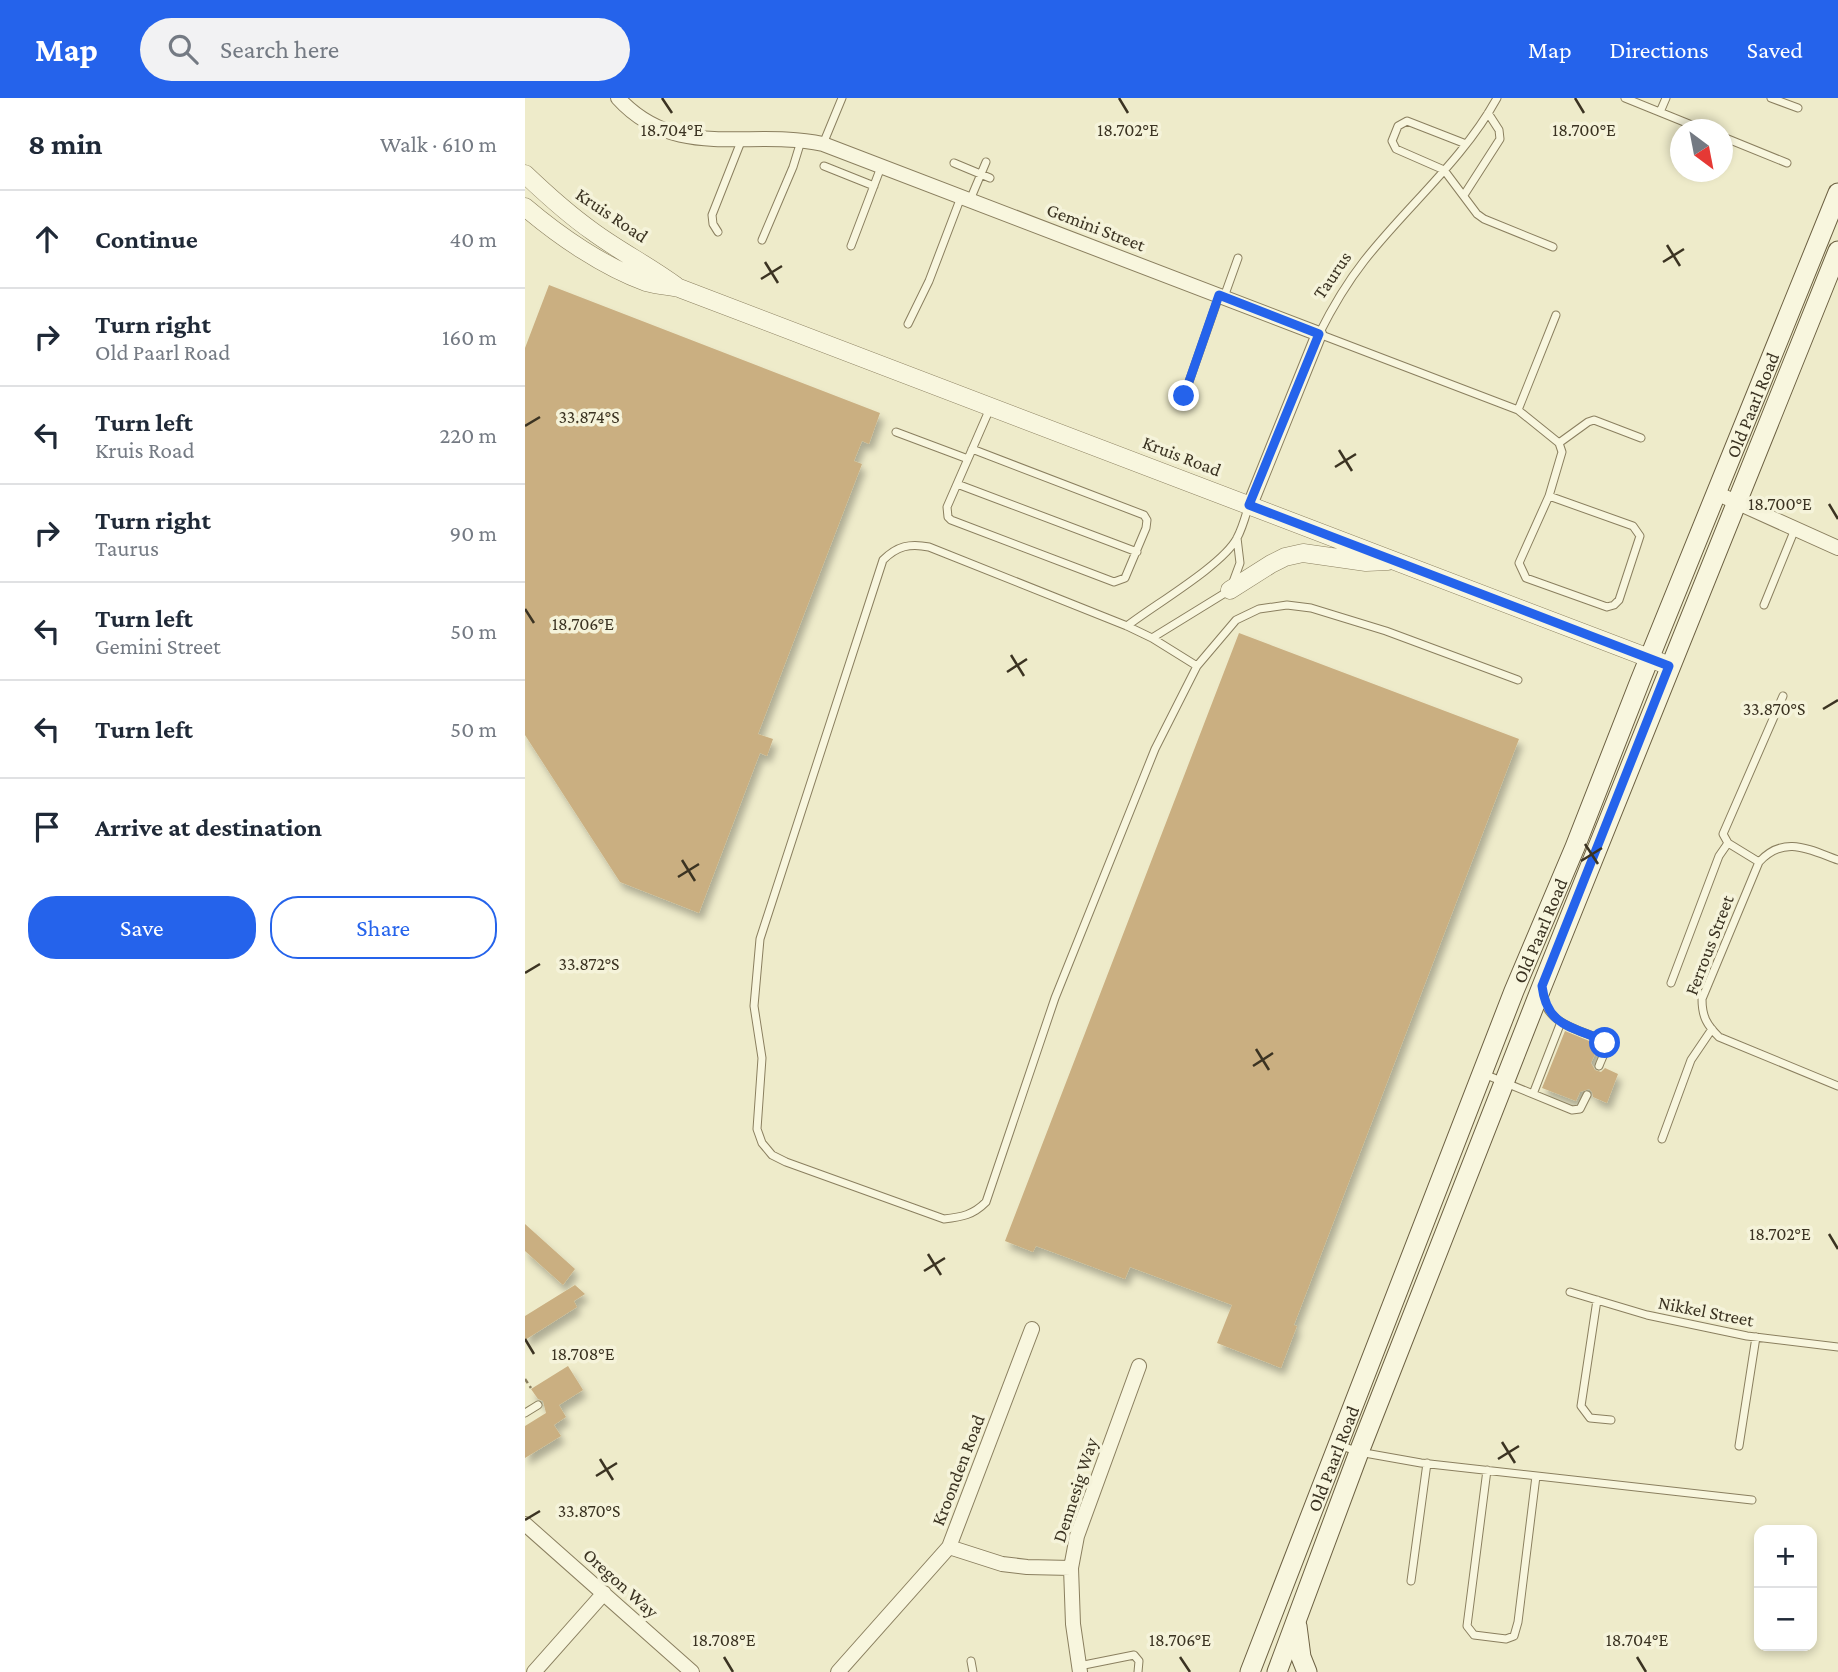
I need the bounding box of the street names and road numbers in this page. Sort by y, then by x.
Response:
street label: Kruis Road [572,183,652,247]
street label: Gemini Street [1044,199,1149,256]
street label: Taurus [1309,247,1355,303]
street label: Old Paarl Road [1721,349,1783,461]
street label: Kruis Road [1140,431,1224,481]
street label: Old Paarl Road [1508,875,1571,986]
street label: Ferrous Street [1680,891,1738,998]
street label: Nikkel Street [1656,1291,1756,1331]
street label: Old Paarl Road [1303,1403,1363,1514]
street label: Kroonden Road [927,1412,989,1528]
street label: Dennesig Way [1048,1435,1102,1545]
street label: Oregon Way [579,1544,663,1622]

